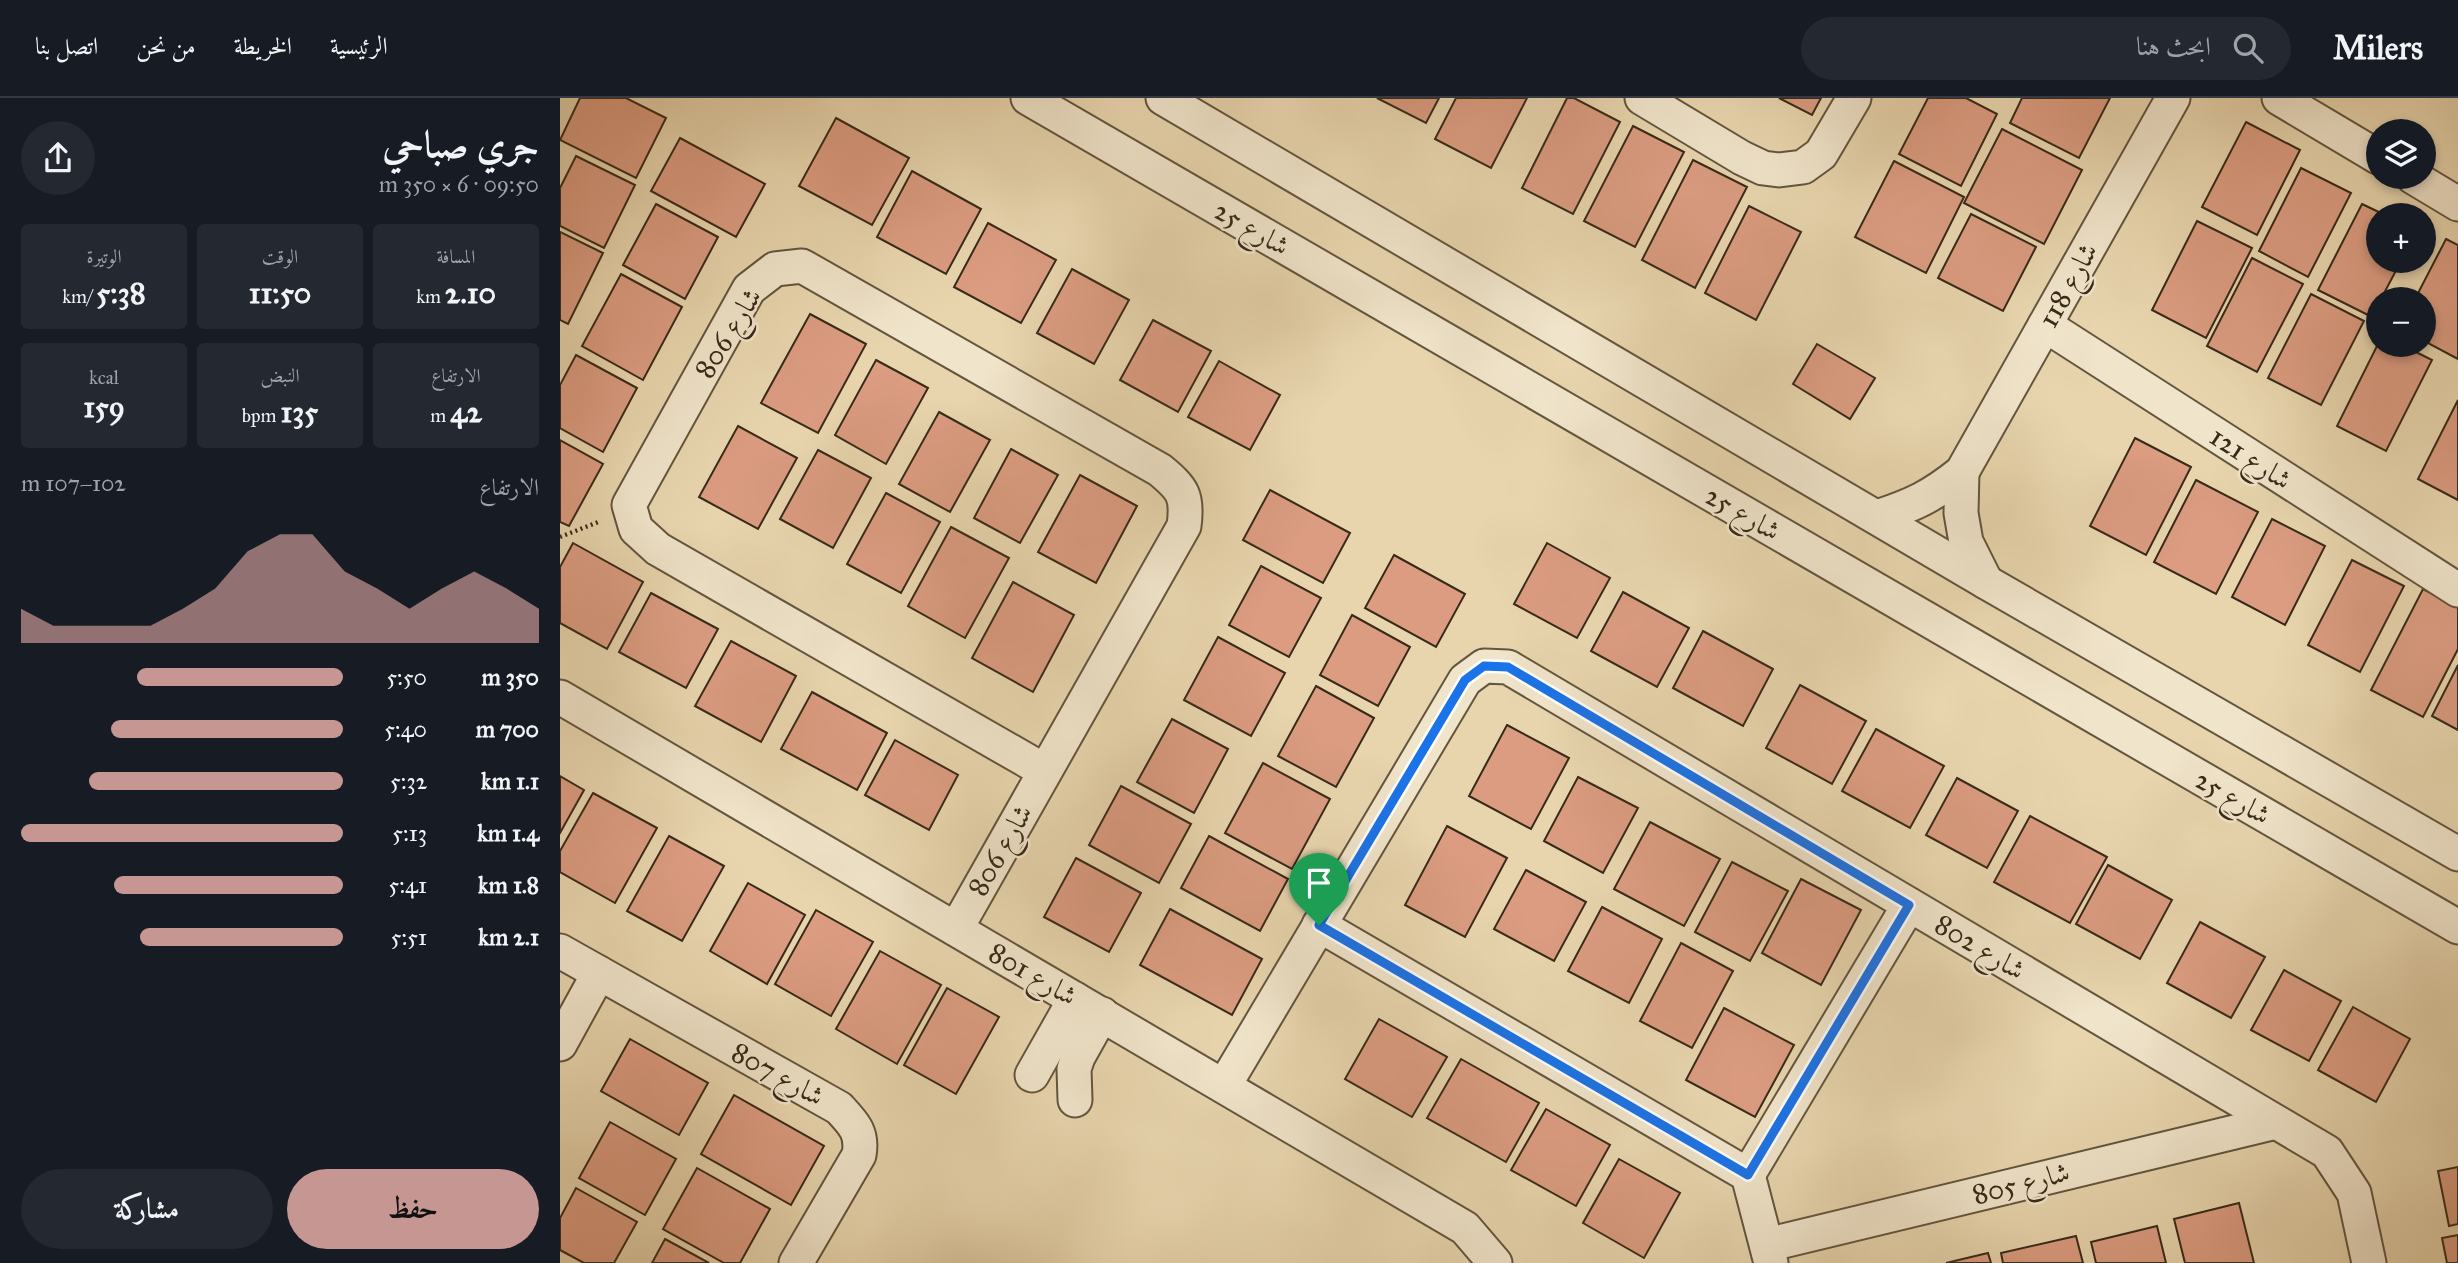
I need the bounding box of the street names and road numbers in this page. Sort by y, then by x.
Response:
street label: شارع 25 [1205,193,1296,269]
street label: شارع 118 [2030,236,2111,336]
street label: شارع 806 [687,281,774,388]
street label: شارع 121 [2200,419,2299,502]
street label: شارع 25 [1696,478,1787,554]
street label: شارع 25 [2186,762,2277,838]
street label: شارع 806 [960,798,1045,905]
street label: شارع 802 [1925,906,2032,993]
street label: شارع 801 [979,935,1084,1019]
street label: شارع 807 [723,1034,831,1119]
street label: شارع 805 [1969,1154,2075,1218]

